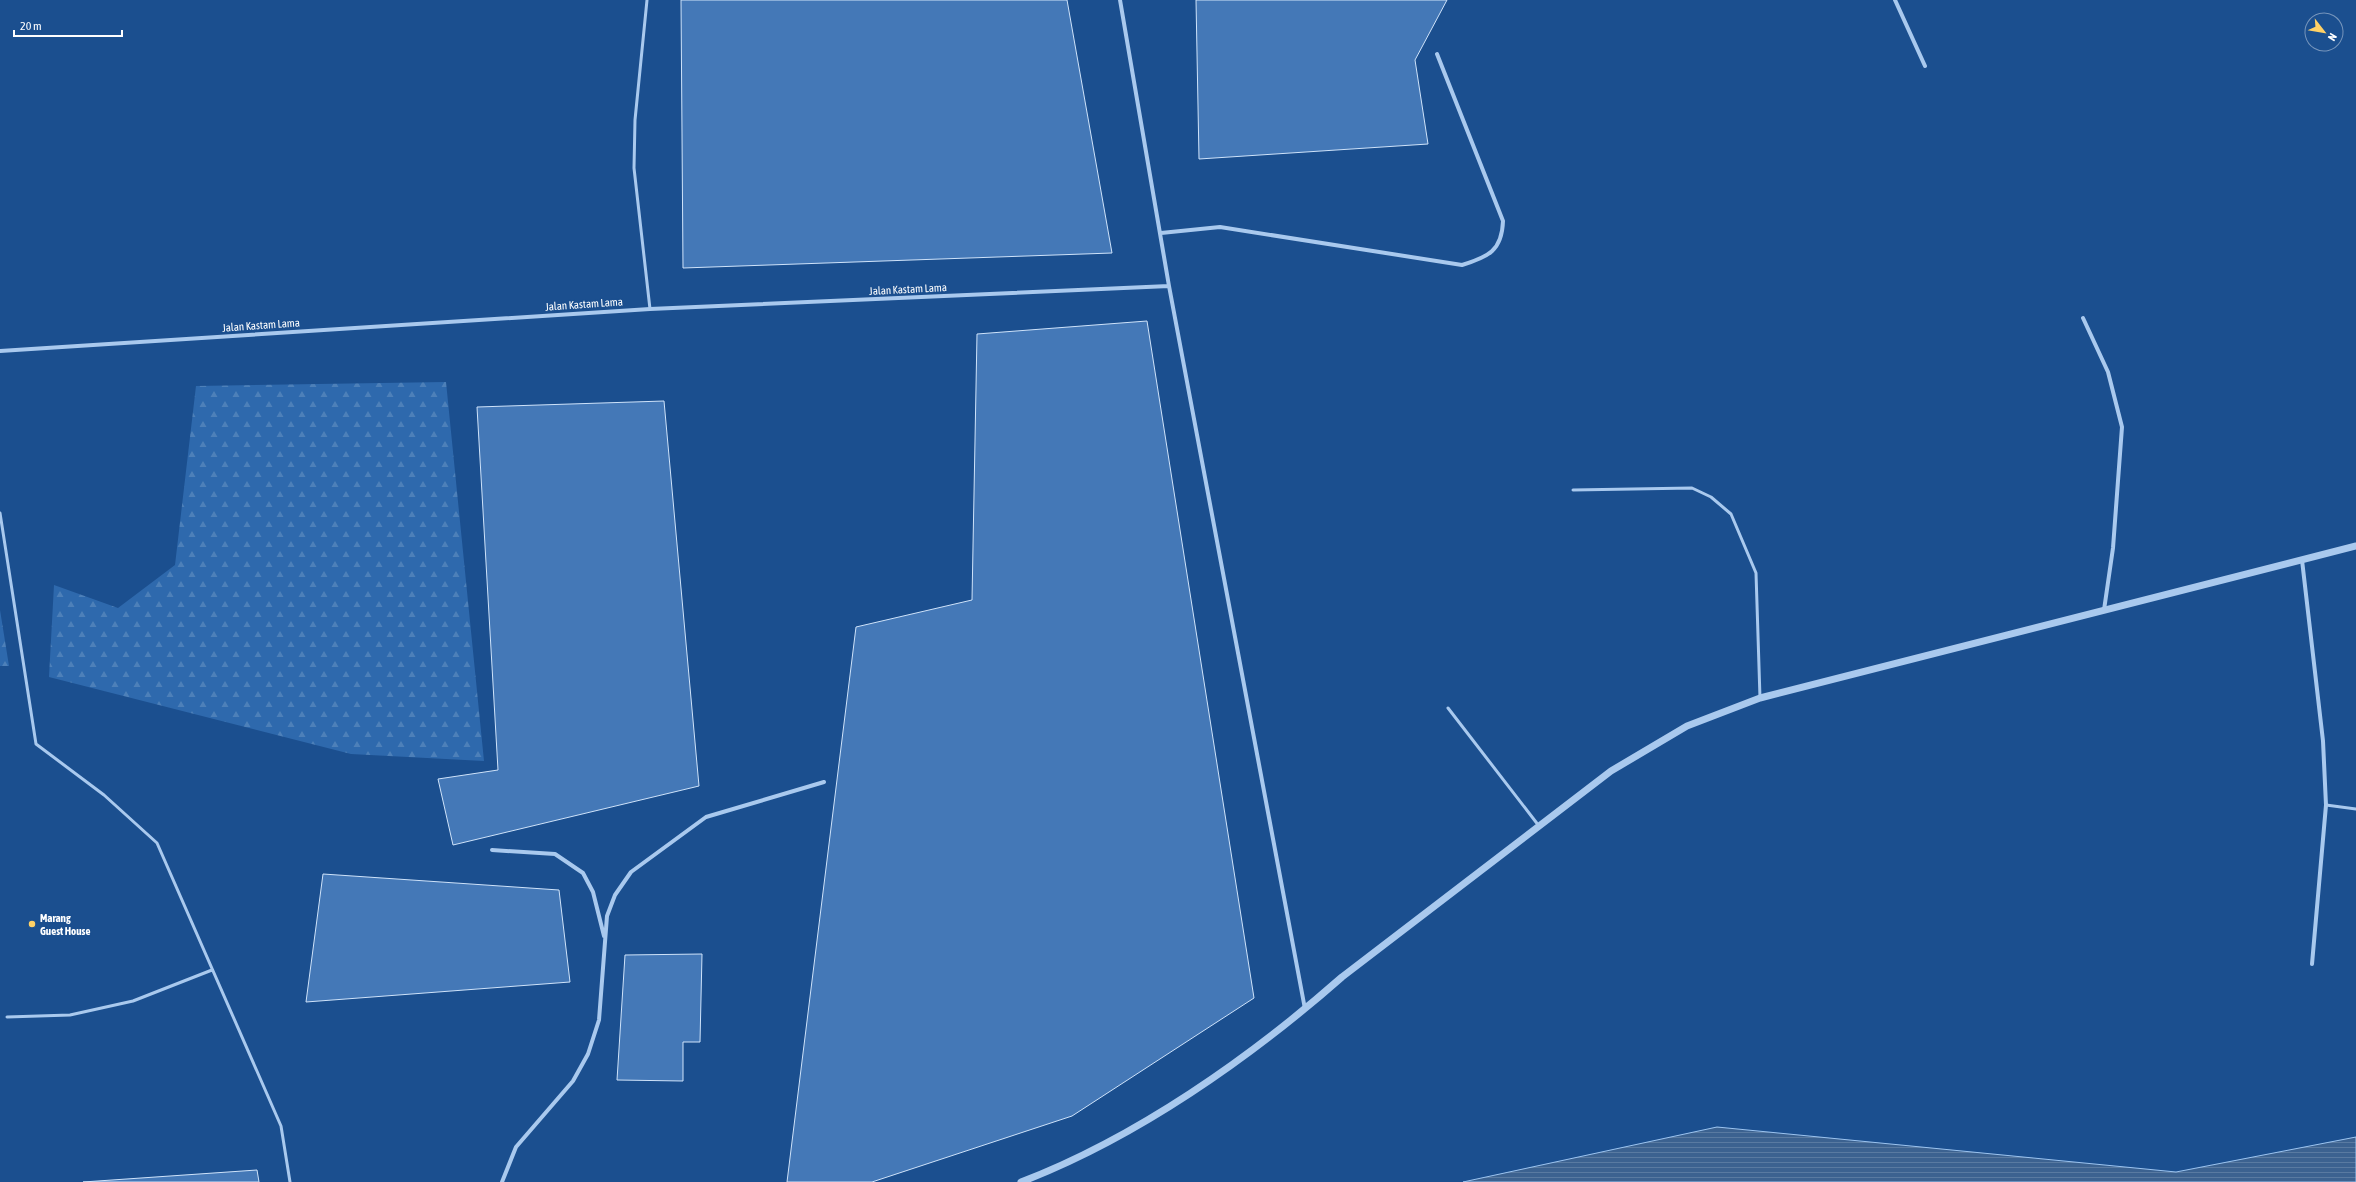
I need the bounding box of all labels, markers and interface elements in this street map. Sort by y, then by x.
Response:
scale bar [14,12,122,38]
north arrow [2304,12,2344,52]
text: 20 m [20,19,42,33]
text: N [2326,31,2339,43]
street label: Jalan Kastam Lama [869,281,947,297]
street label: Jalan Kastam Lama [545,295,623,313]
street label: Jalan Kastam Lama [222,316,300,334]
place label: Marang Guest House [40,912,90,937]
marker: Marang Guest House [27,919,37,929]

